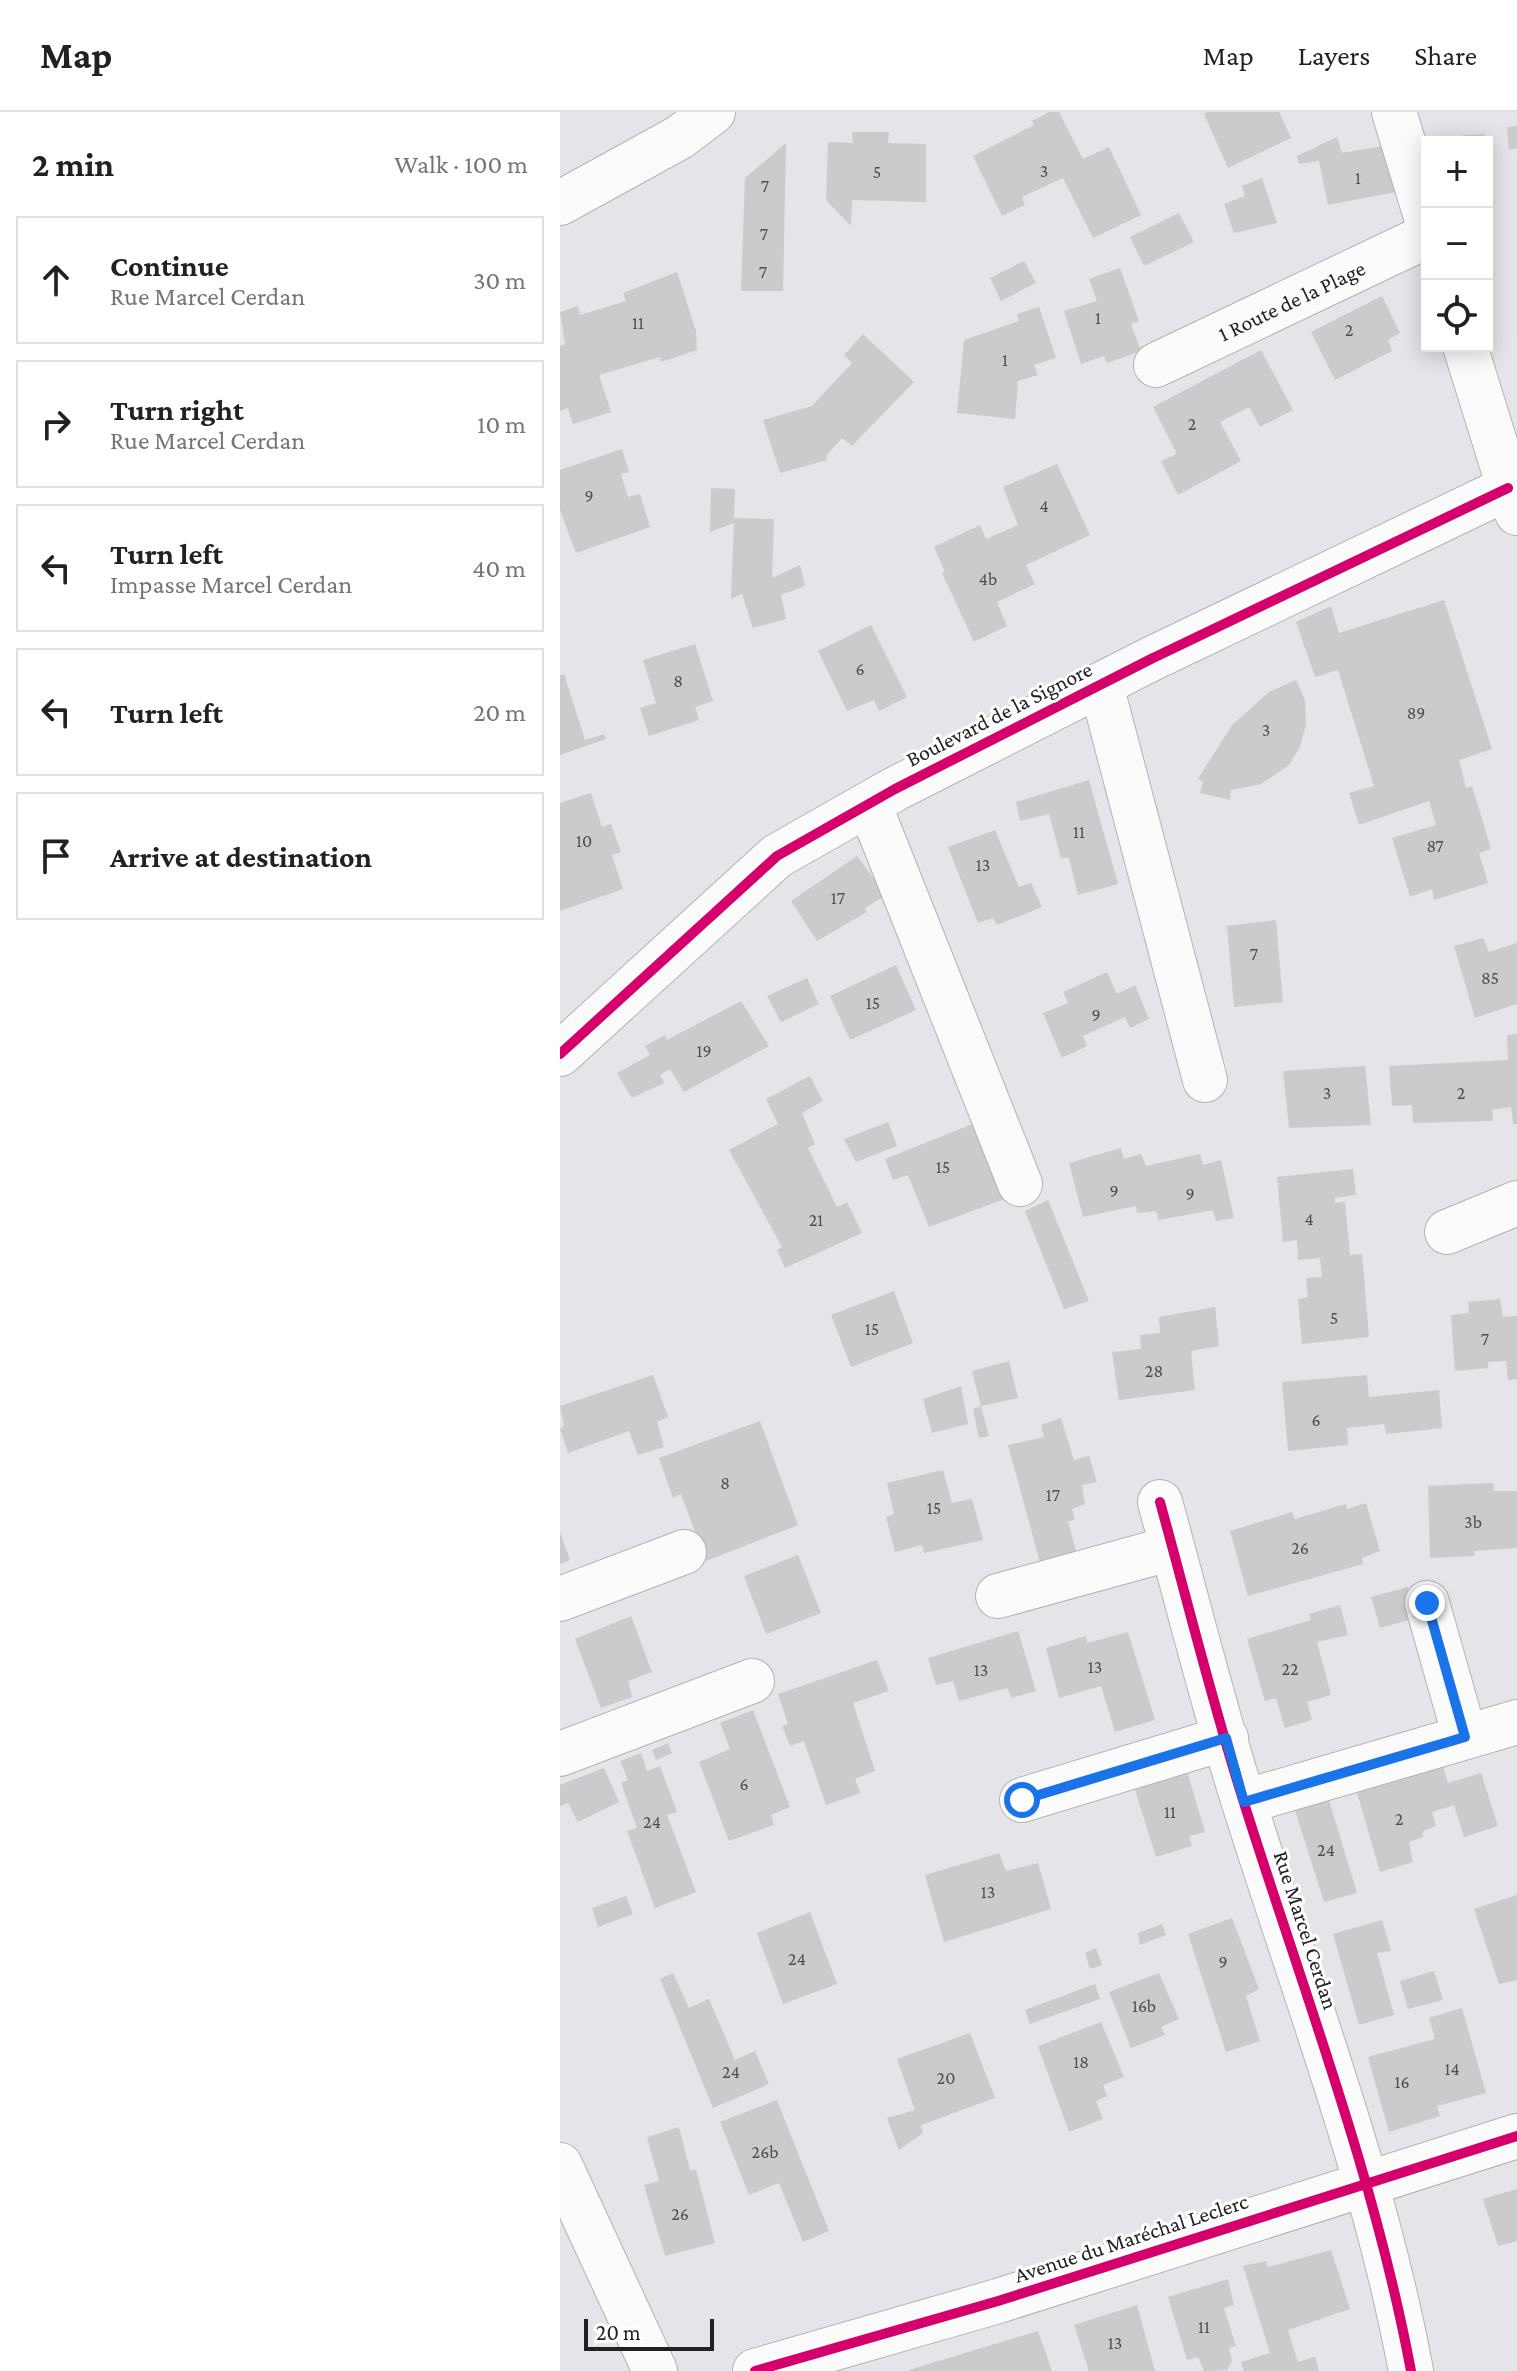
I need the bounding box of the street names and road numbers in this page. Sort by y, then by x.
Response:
street label: 1 Route de la Plage [1214,255,1369,346]
street label: Boulevard de la Signore [902,656,1096,772]
street label: Rue Marcel Cerdan [1269,1848,1343,2013]
street label: Avenue du Maréchal Leclerc [1011,2188,1251,2288]

